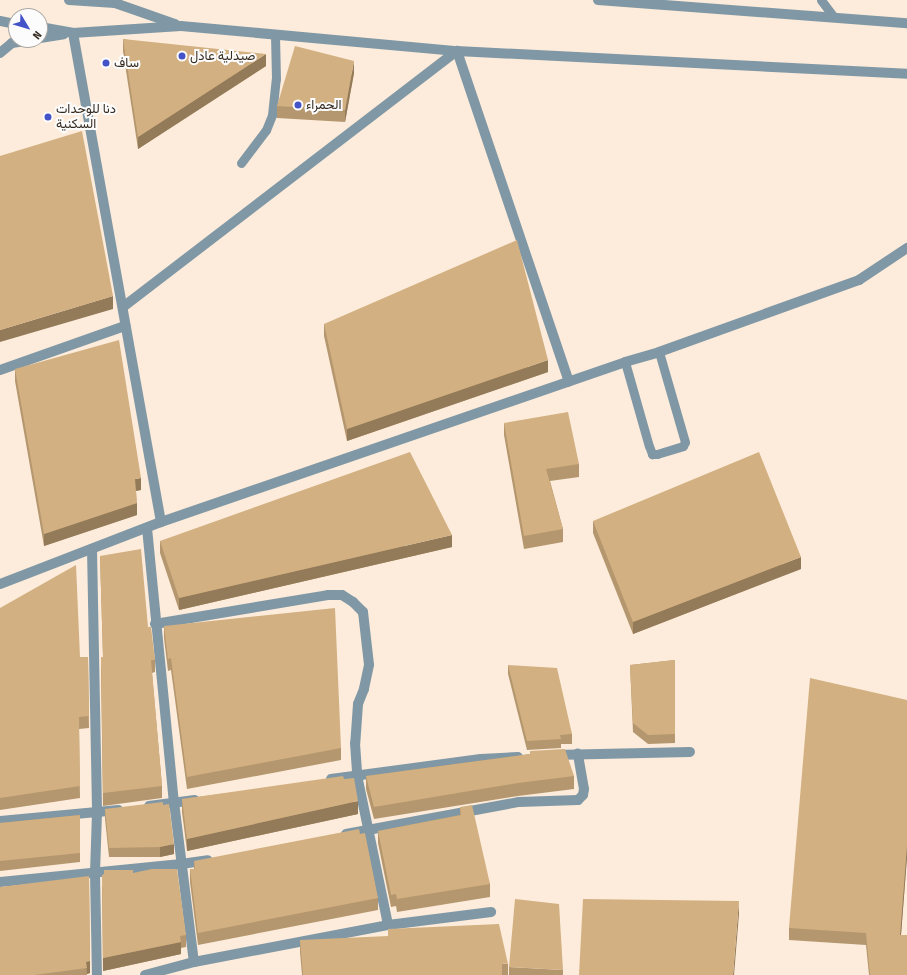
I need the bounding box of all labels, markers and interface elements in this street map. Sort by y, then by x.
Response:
north arrow [8,8,48,48]
text: N [30,28,44,42]
place label: صيدلية عادل [190,48,255,64]
marker: صيدلية عادل [177,51,187,61]
place label: ساف [114,55,139,71]
marker: ساف [101,58,111,68]
place label: الحمراء [306,97,341,113]
marker: الحمراء [293,100,303,110]
place label: دنا للوحدات السكنية [56,102,116,133]
marker: دنا للوحدات السكنية [43,112,53,122]

